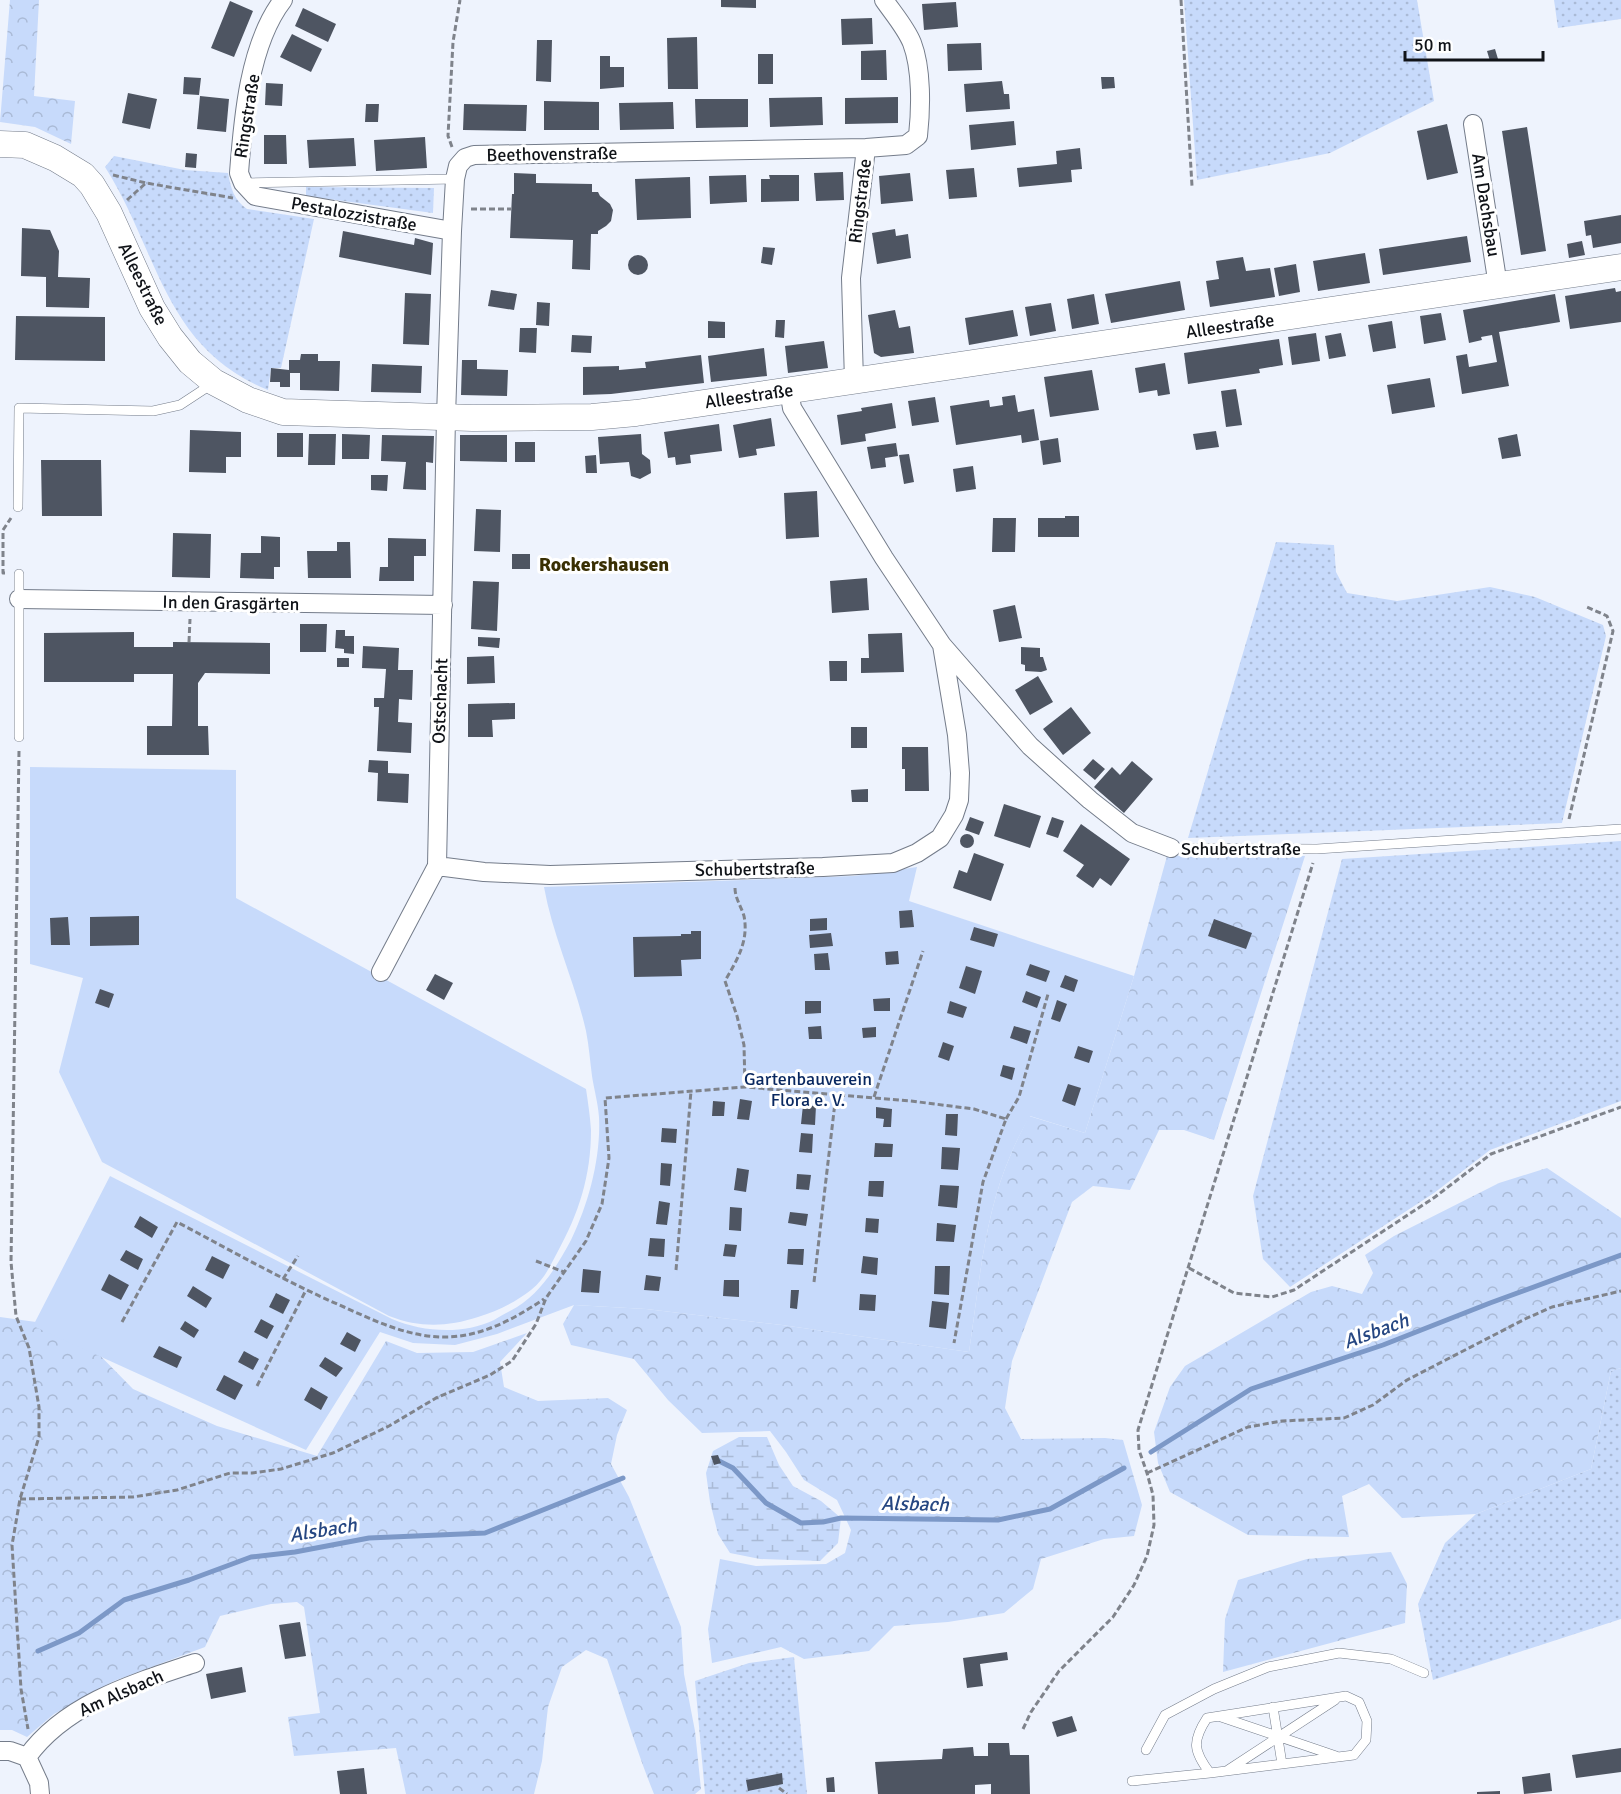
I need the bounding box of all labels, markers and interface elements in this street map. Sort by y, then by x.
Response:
scale bar [1405,24,1543,62]
text: 50 m [1414,34,1452,56]
street label: Ringstraße [229,72,265,160]
street label: Beethovenstraße [486,142,618,166]
street label: Am Dachsbau [1467,152,1505,258]
street label: Ringstraße [844,157,876,245]
street label: Pestalozzistraße [289,192,419,236]
street label: Alleestraße [114,239,172,329]
street label: Alleestraße [1184,309,1276,343]
street label: Alleestraße [703,379,795,413]
district label: Rockershausen [539,552,669,577]
street label: In den Grasgärten [162,591,300,615]
street label: Ostschacht [428,658,452,744]
street label: Schubertstraße [1181,838,1301,860]
street label: Schubertstraße [695,857,815,881]
park label: Gartenbauverein Flora e. V. [744,1068,872,1111]
water label: Alsbach [1340,1307,1413,1354]
water label: Alsbach [881,1491,950,1517]
water label: Alsbach [288,1512,359,1548]
street label: Am Alsbach [75,1665,167,1721]

